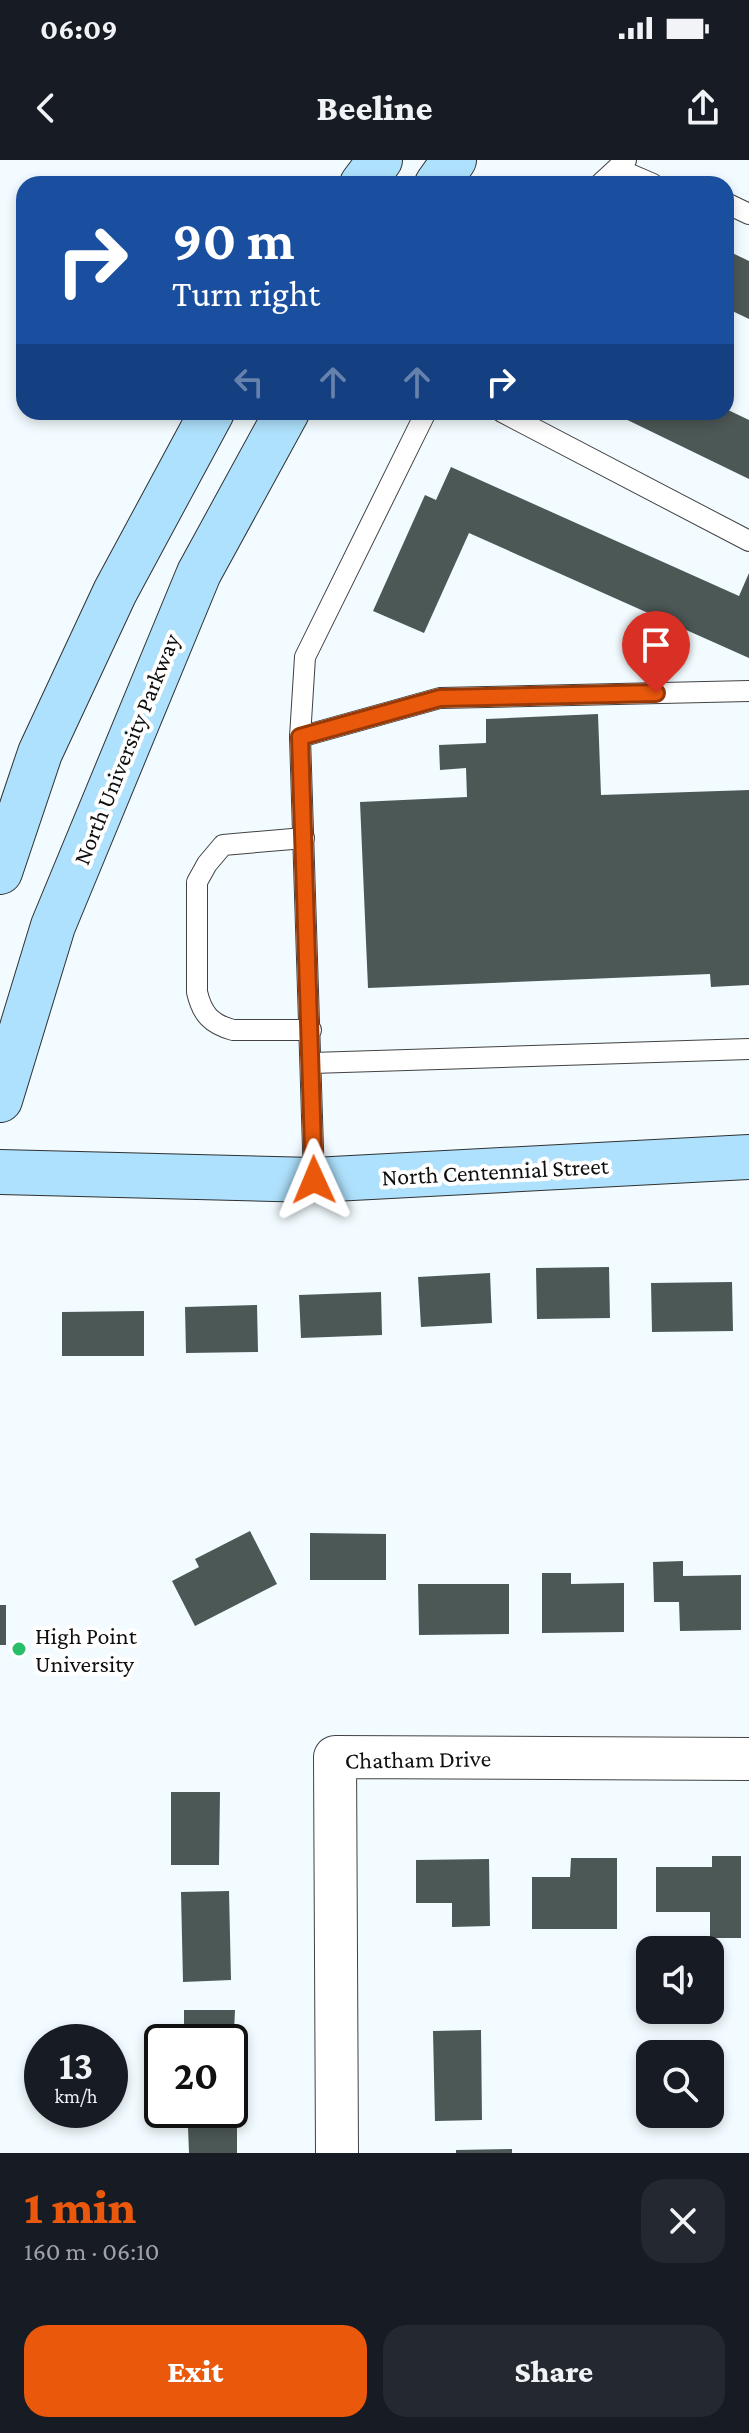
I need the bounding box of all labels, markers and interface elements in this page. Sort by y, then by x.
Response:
text: 06:09 [40,12,118,45]
icon: back [24,86,68,130]
icon: share [681,86,725,130]
text: Beeline [316,88,433,128]
icon: right [40,208,144,312]
text: 90 m [172,209,295,271]
text: Turn right [172,274,320,314]
icon: left [227,360,271,404]
icon: ahead [311,360,355,404]
icon: ahead [395,360,439,404]
icon: right [479,360,523,404]
pin [622,611,690,693]
icon: arrive [634,623,678,667]
street label: North University Parkway [67,629,185,868]
position arrow [272,1138,356,1222]
street label: North Centennial Street [381,1152,610,1190]
place label: High Point University [35,1622,138,1677]
marker: High Point University [10,1640,28,1658]
street label: Chatham Drive [345,1744,491,1774]
map controls [636,1936,724,2128]
button: sound [636,1936,724,2024]
speed limit sign: 20 [144,2024,248,2128]
button: search [636,2040,724,2128]
text: 13 [59,2043,93,2088]
text: km/h [54,2085,98,2107]
button: close [641,2179,725,2263]
text: 1 min [24,2180,136,2233]
text: 160 m · 06:10 [24,2237,159,2266]
button: Exit [24,2325,367,2417]
button: Share [383,2325,725,2417]

